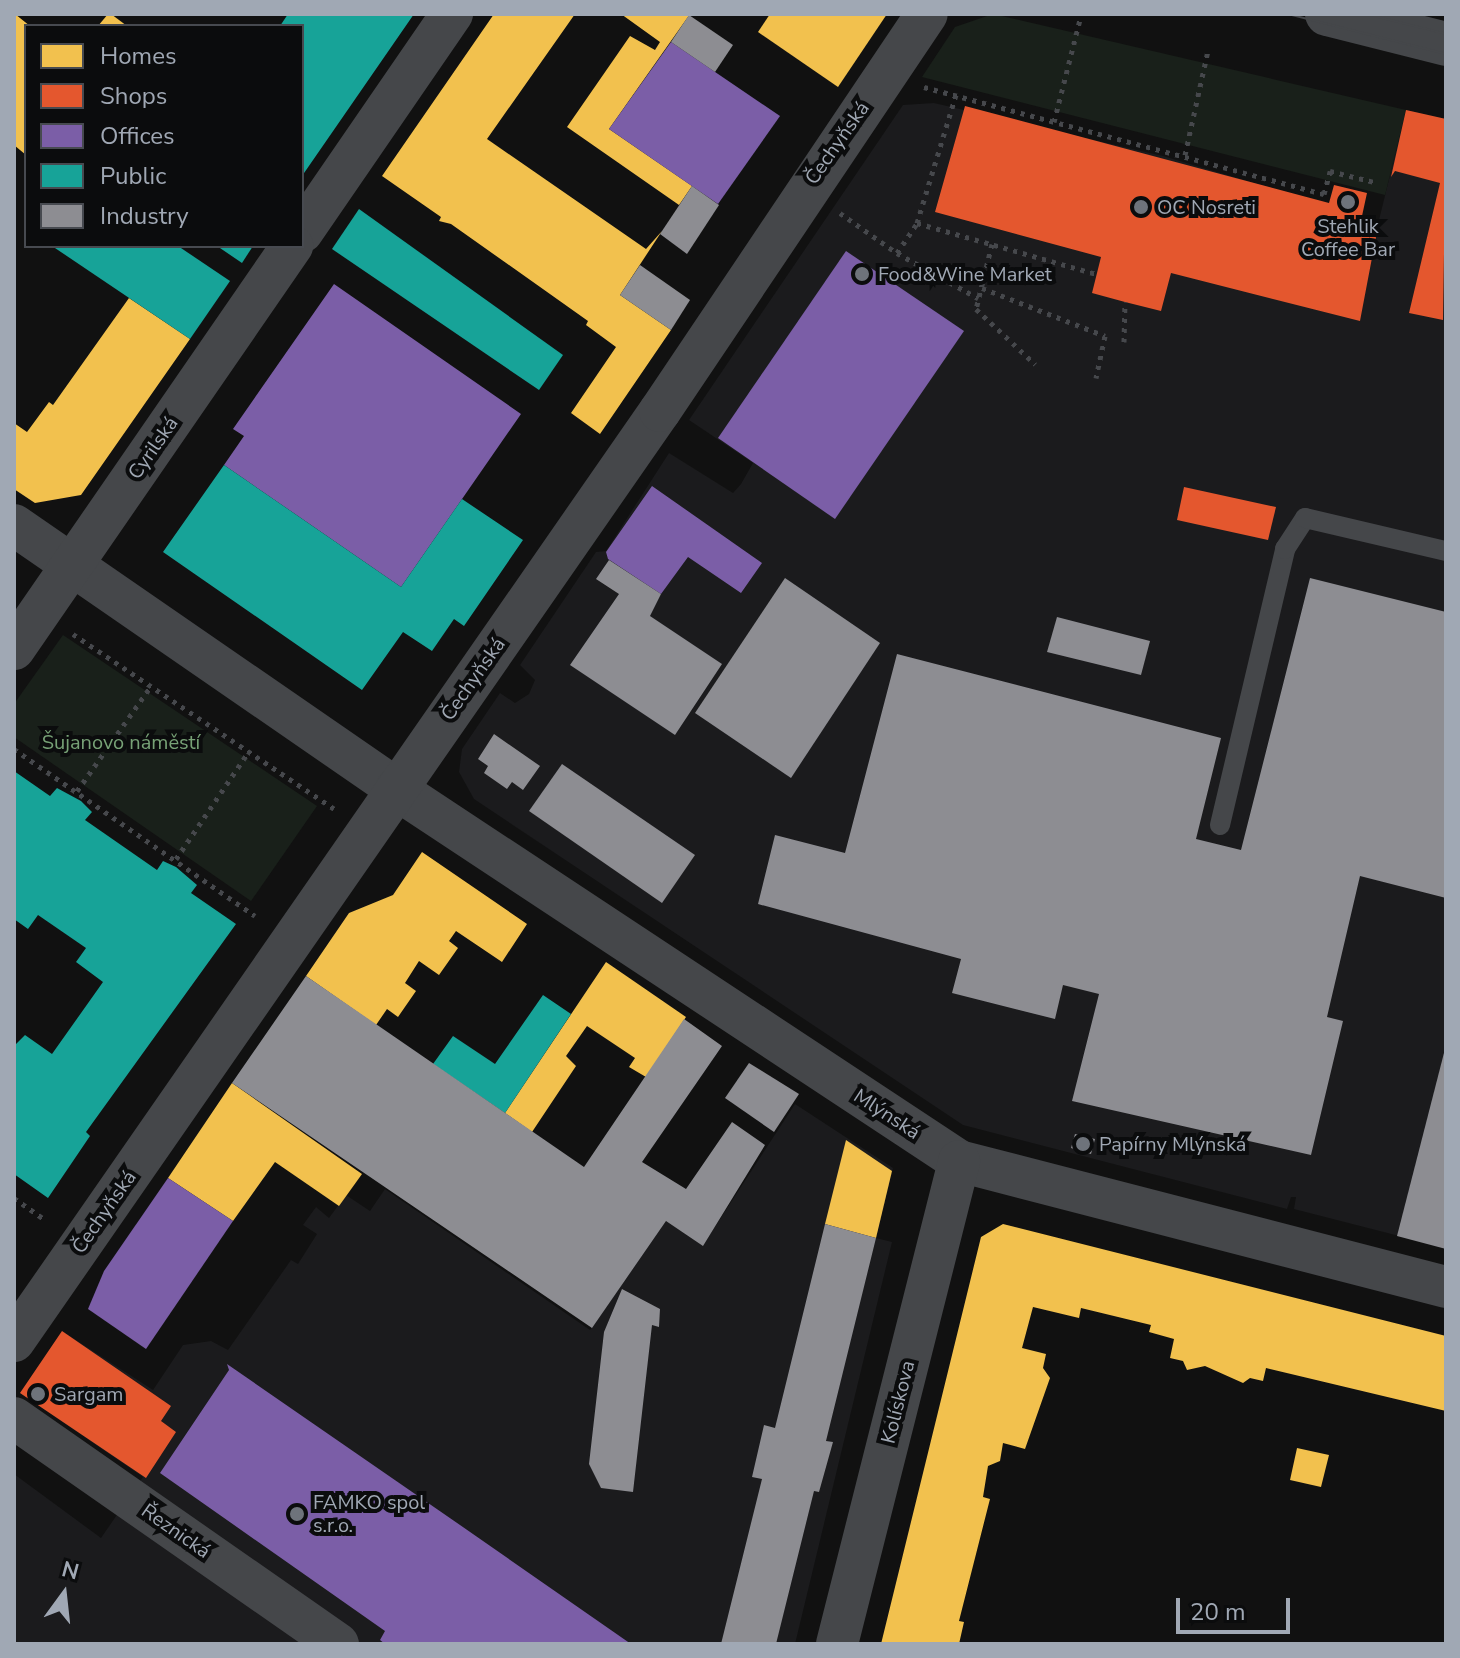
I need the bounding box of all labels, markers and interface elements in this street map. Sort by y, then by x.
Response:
legend [24,24,304,248]
text: Homes [100,40,176,72]
text: Shops [100,80,167,112]
street label: Čechyňská [800,97,874,189]
text: Offices [100,120,175,152]
text: Public [100,160,166,192]
marker: Stehlik Coffee Bar [1339,193,1357,211]
place label: OC Nosreti [1157,195,1256,219]
marker: OC Nosreti [1132,198,1150,216]
text: Industry [100,200,189,232]
place label: Stehlik Coffee Bar [1301,214,1395,261]
place label: Food&Wine Market [878,262,1052,286]
marker: Food&Wine Market [853,265,871,283]
street label: Cyrilská [123,412,183,484]
street label: Čechyňská [436,633,510,725]
park label: Šujanovo náměstí [42,730,200,754]
street label: Mlýnská [849,1084,925,1144]
place label: Papírny Mlýnská [1099,1132,1246,1156]
marker: Papírny Mlýnská [1074,1135,1092,1153]
street label: Čechyňská [67,1166,141,1258]
street label: Kolískova [876,1358,920,1446]
place label: Sargam [54,1382,123,1406]
marker: Sargam [29,1385,47,1403]
place label: FAMKO spol s.r.o. [313,1490,425,1537]
street label: Řeznická [137,1499,215,1563]
marker: FAMKO spol s.r.o. [288,1505,306,1523]
north arrow [24,1554,104,1634]
text: N [58,1554,82,1587]
scale bar [1180,1582,1294,1632]
text: 20 m [1190,1596,1246,1628]

